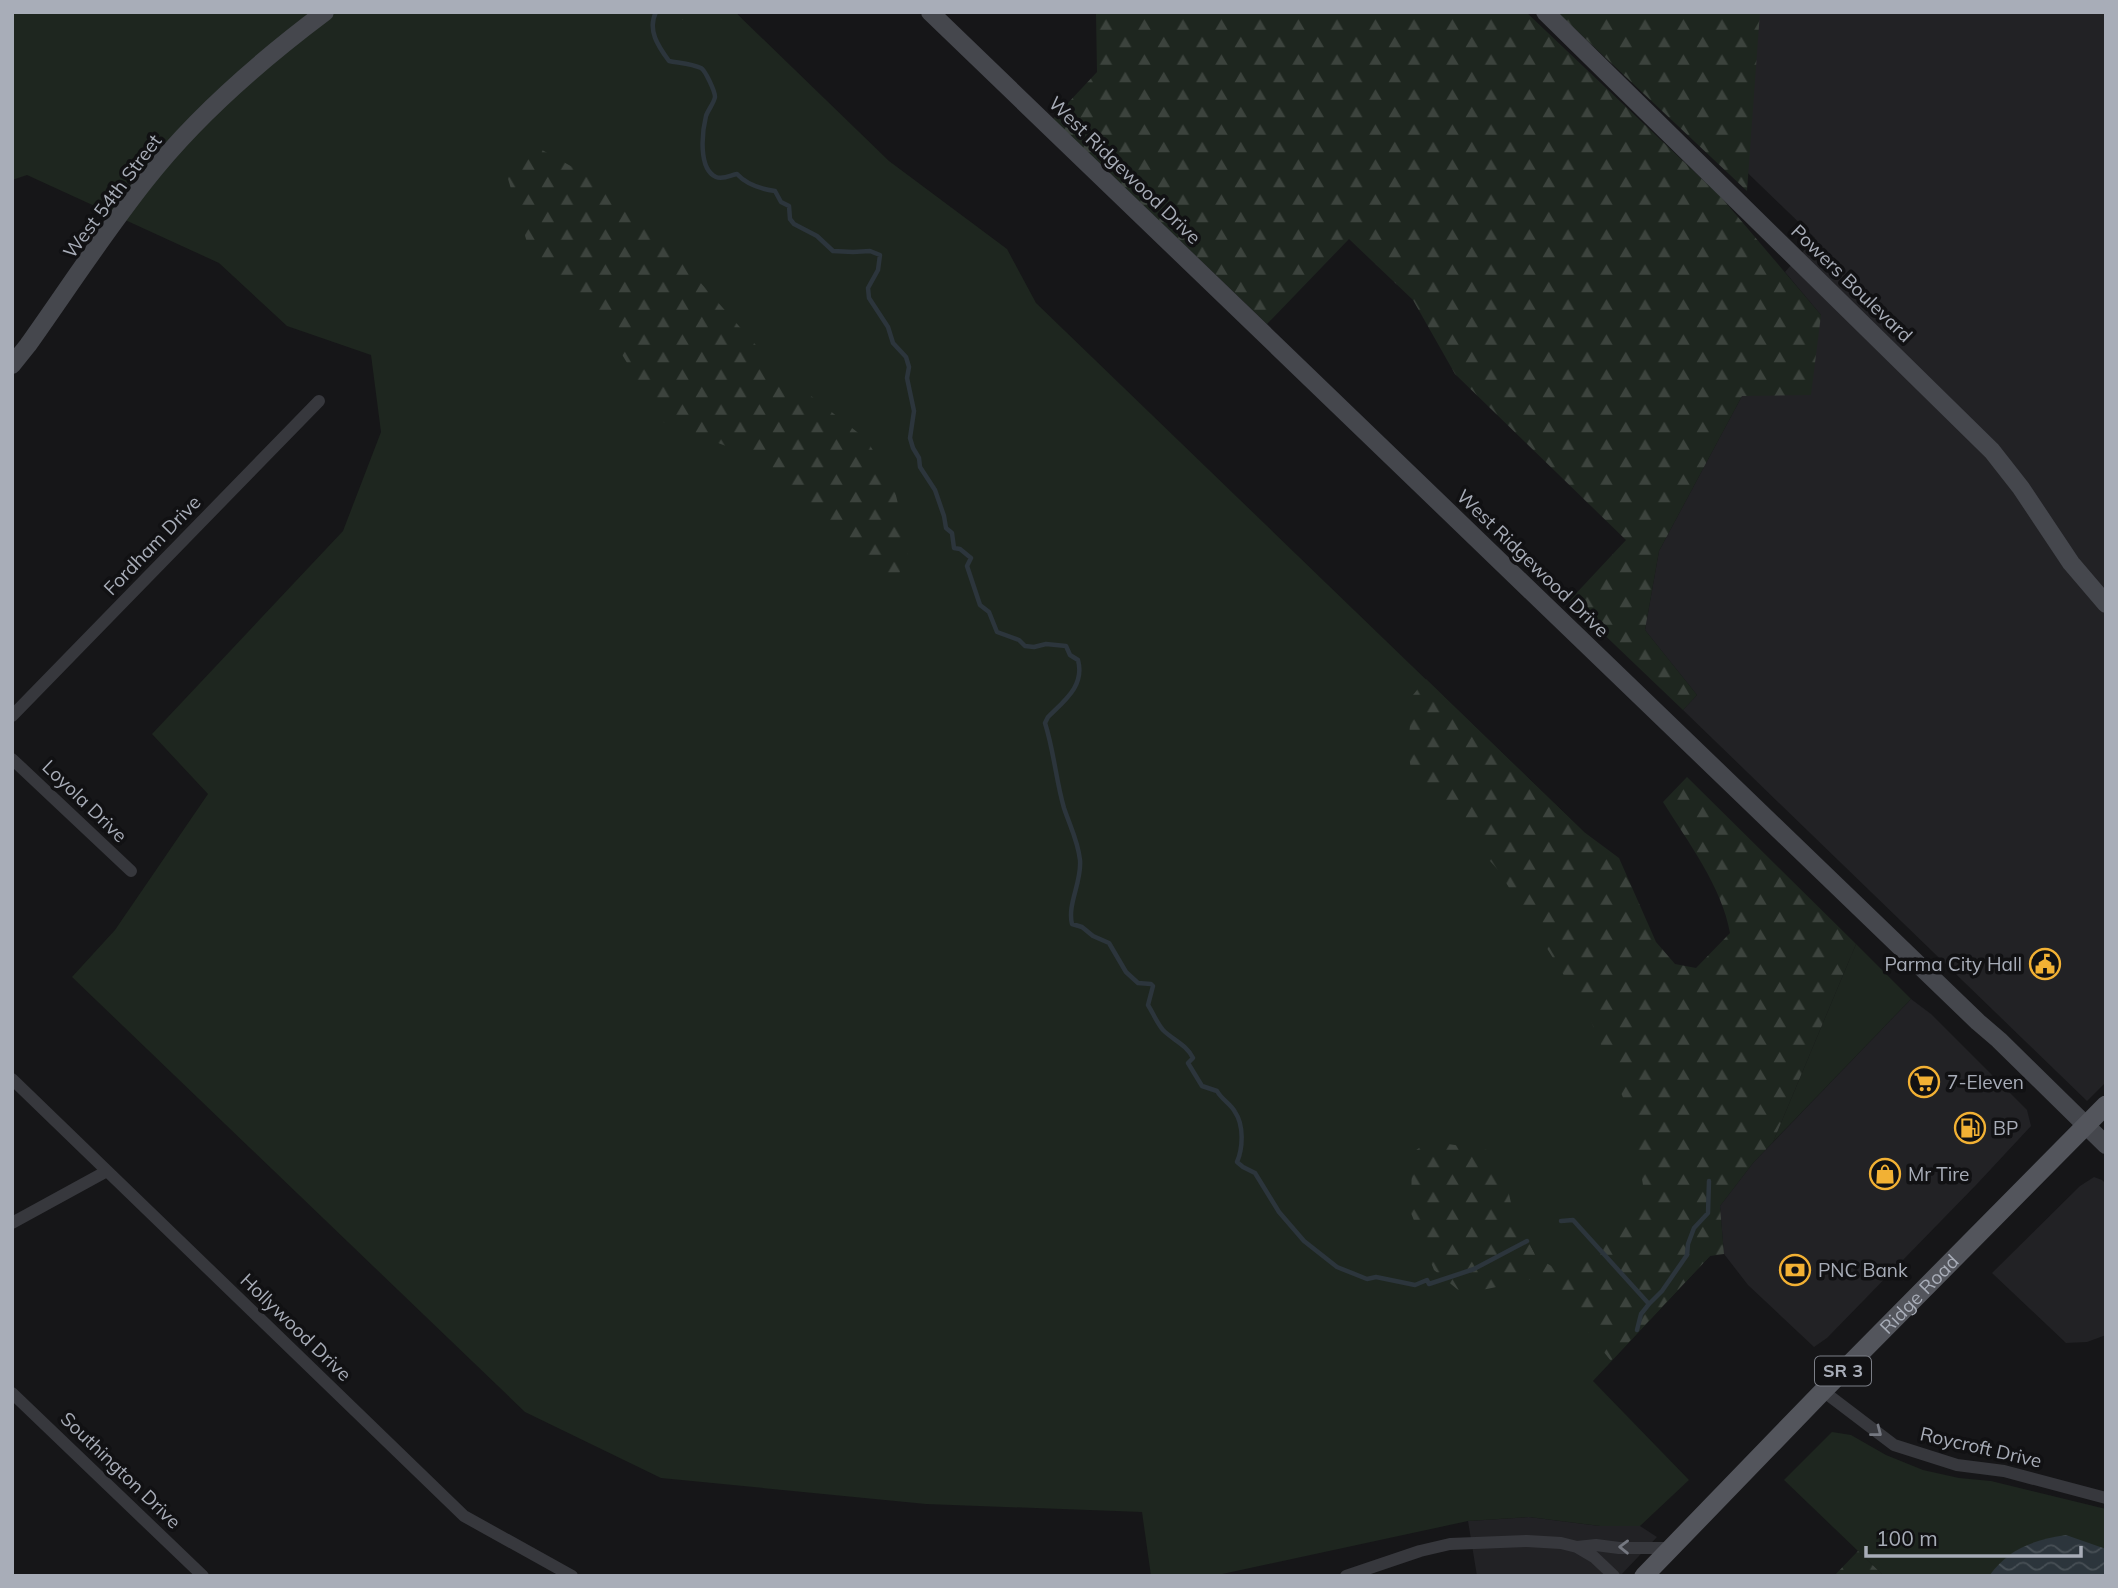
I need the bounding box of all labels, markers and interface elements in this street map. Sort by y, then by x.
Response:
street label: West Ridgewood Drive [1044,91,1206,249]
street label: West 54th Street [57,129,167,263]
street label: Powers Boulevard [1786,219,1918,347]
street label: West Ridgewood Drive [1452,484,1614,642]
street label: Fordham Drive [98,490,206,600]
street label: Loyola Drive [38,755,132,847]
public building icon: Parma City Hall [2028,947,2062,981]
place label: Parma City Hall [1884,952,2022,976]
supermarket icon: 7-Eleven [1907,1065,1941,1099]
place label: 7-Eleven [1947,1070,2024,1094]
fuel station icon: BP [1953,1111,1987,1145]
place label: BP [1993,1116,2018,1140]
shop icon: Mr Tire [1868,1157,1902,1191]
place label: Mr Tire [1908,1162,1969,1186]
street label: Ridge Road [1874,1249,1964,1339]
bank icon: PNC Bank [1778,1253,1812,1287]
place label: PNC Bank [1818,1258,1908,1282]
street label: Hollywood Drive [235,1268,357,1386]
road number: SR 3 [1815,1356,1871,1386]
street label: Southington Drive [56,1407,186,1533]
street label: Roycroft Drive [1918,1421,2044,1473]
one-way arrow [1869,1424,1882,1437]
scale bar [1866,1514,2081,1558]
text: 100 m [1876,1525,1938,1551]
one-way arrow [1618,1540,1629,1555]

